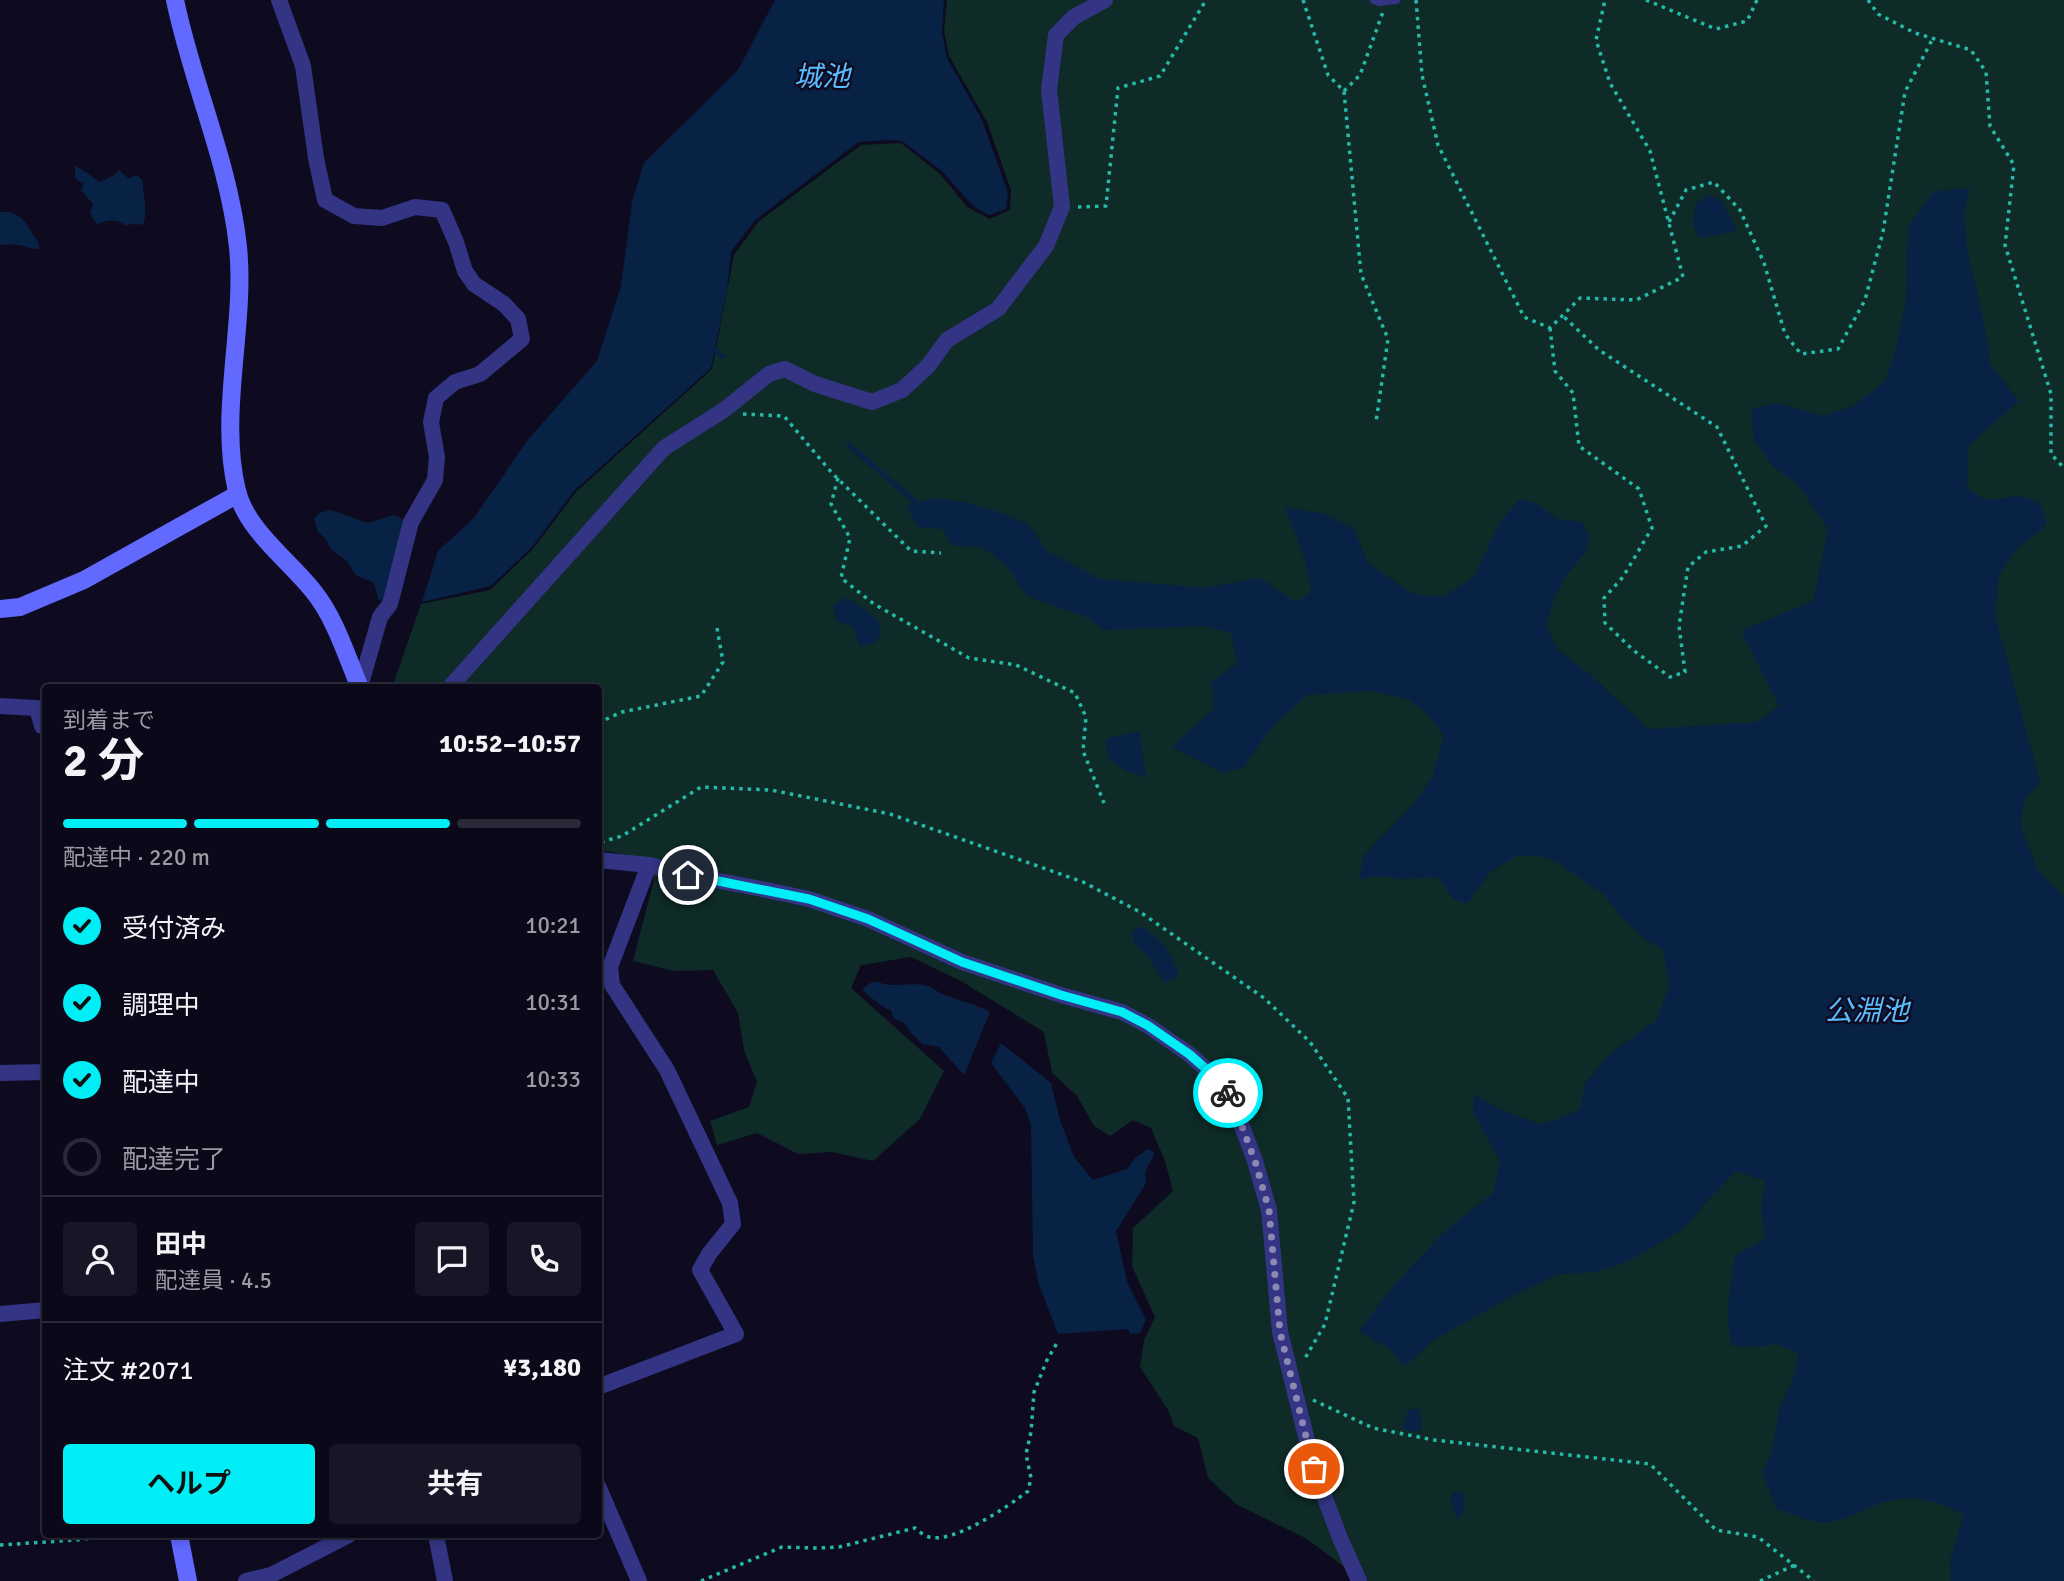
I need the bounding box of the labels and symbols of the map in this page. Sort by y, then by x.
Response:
water label: 城池 [794,60,853,94]
pin [658,845,718,905]
water label: 公淵池 [1825,994,1912,1028]
courier [1193,1058,1263,1128]
pin [1284,1439,1344,1499]

